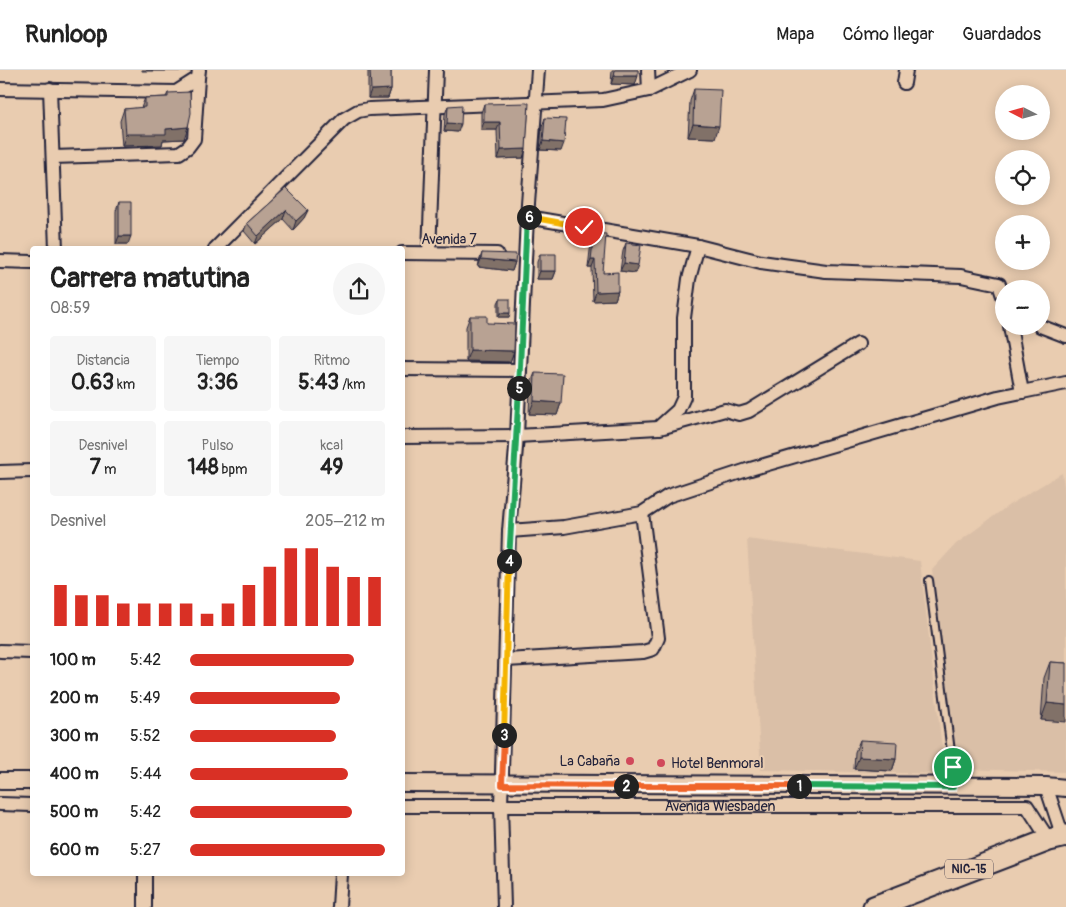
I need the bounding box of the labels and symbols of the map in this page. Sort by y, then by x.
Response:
north arrow [995,85,1050,140]
pin: 6 [516,204,542,230]
pin [563,206,605,248]
street label: Avenida 7 [421,231,477,248]
pin: 5 [506,376,532,400]
pin: 4 [496,548,522,574]
pin: 3 [492,722,516,748]
pin [932,746,974,788]
place label: La Cabaña [559,753,620,770]
marker: La Cabaña [624,755,636,767]
place label: Hotel Benmoral [671,755,764,772]
marker: Hotel Benmoral [655,757,667,769]
pin: 2 [614,774,638,798]
pin: 1 [786,774,812,798]
street label: Avenida Wiesbaden [665,798,775,815]
road number: NIC-15 [945,860,993,879]

